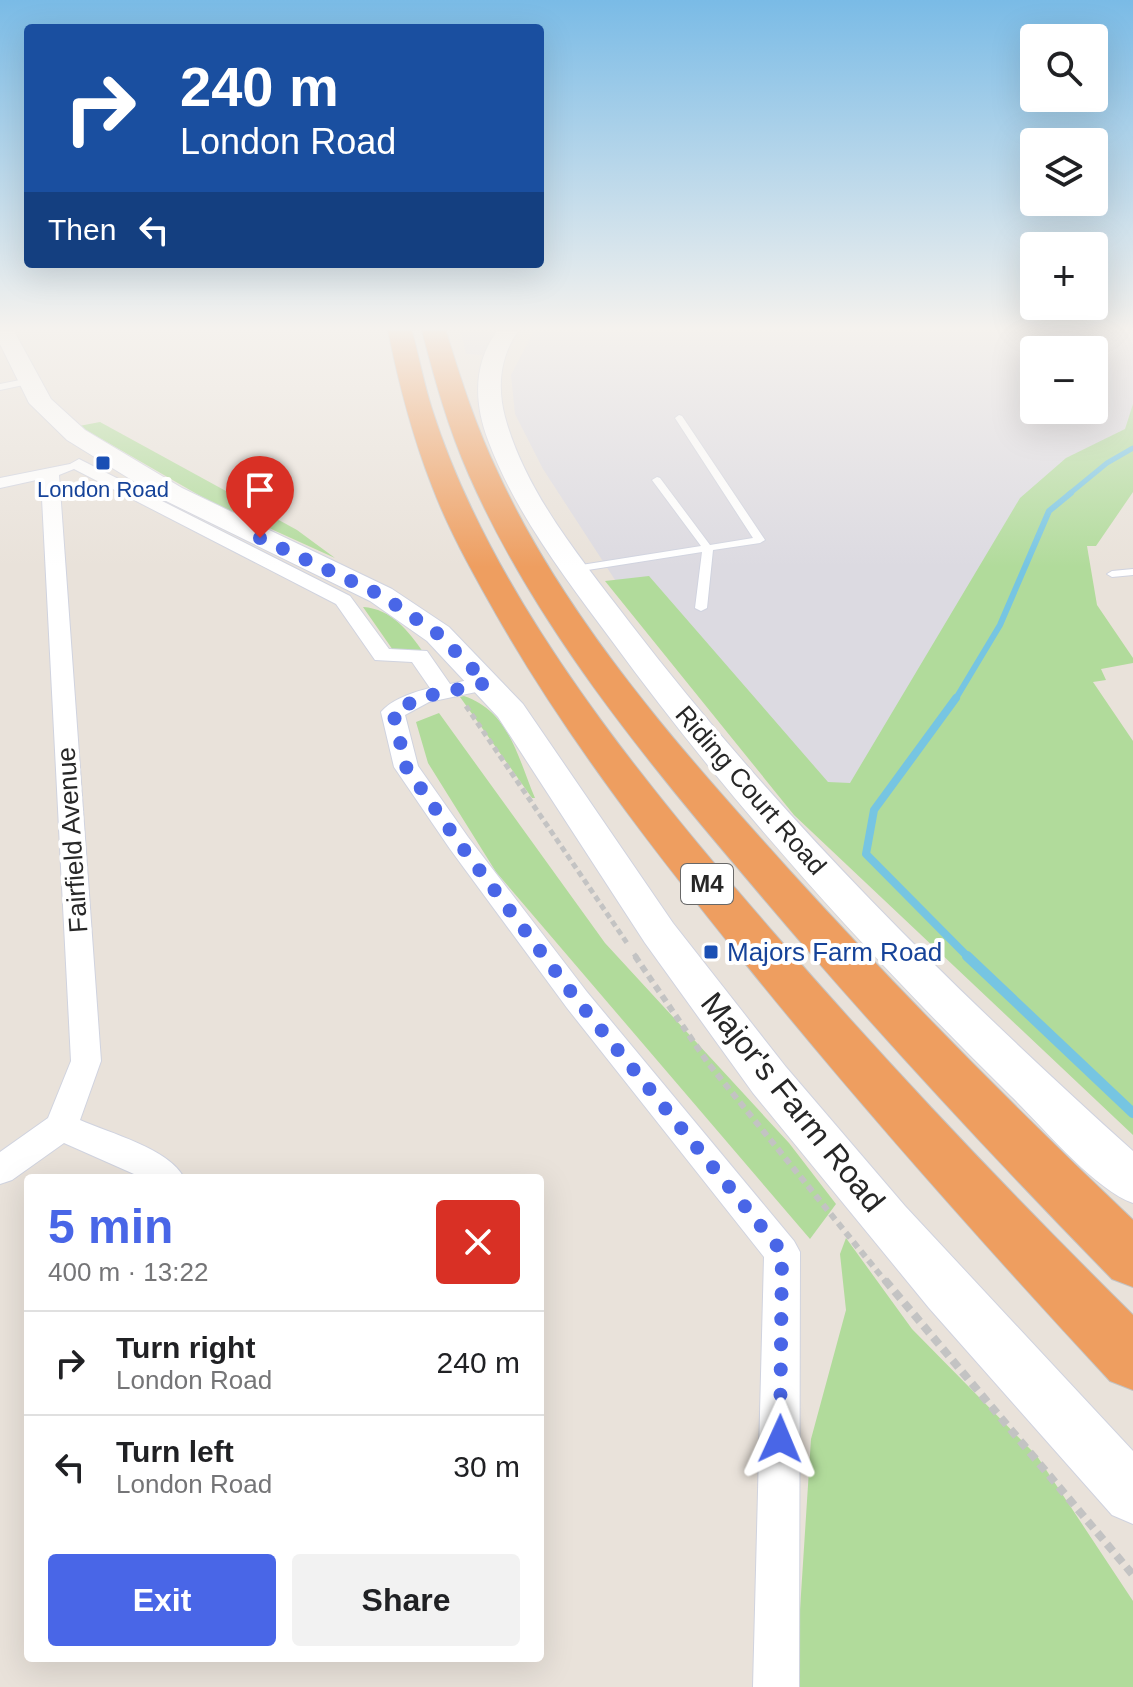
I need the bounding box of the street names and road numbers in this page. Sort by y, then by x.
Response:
street label: Riding Court Road [670,699,832,881]
street label: Fairfield Avenue [51,746,93,934]
road number: M4 [681,864,733,904]
street label: Major's Farm Road [694,985,892,1219]

